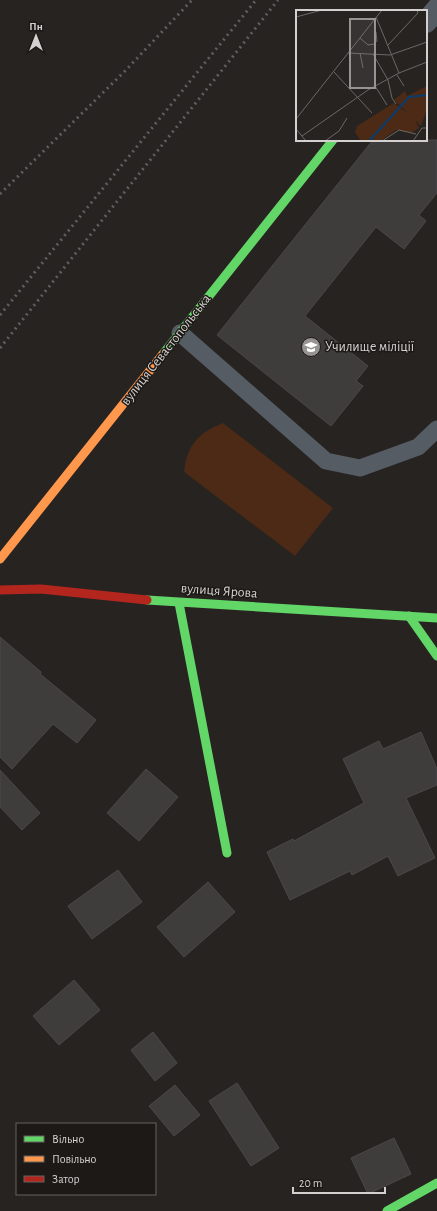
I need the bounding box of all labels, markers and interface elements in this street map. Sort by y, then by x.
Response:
inset map [296,10,427,141]
north arrow [16,16,56,56]
text: Пн [29,21,43,32]
street label: вулиця Севастопольська [119,291,214,408]
school or university icon: Училище міліції [300,336,322,358]
place label: Училище міліції [325,340,415,354]
street label: вулиця Ярова [180,581,258,601]
legend [16,1123,156,1195]
text: Вільно [52,1133,84,1145]
text: Повільно [52,1153,97,1165]
scale bar [293,1169,385,1195]
text: Затор [52,1173,80,1185]
text: 20 m [299,1177,322,1189]

